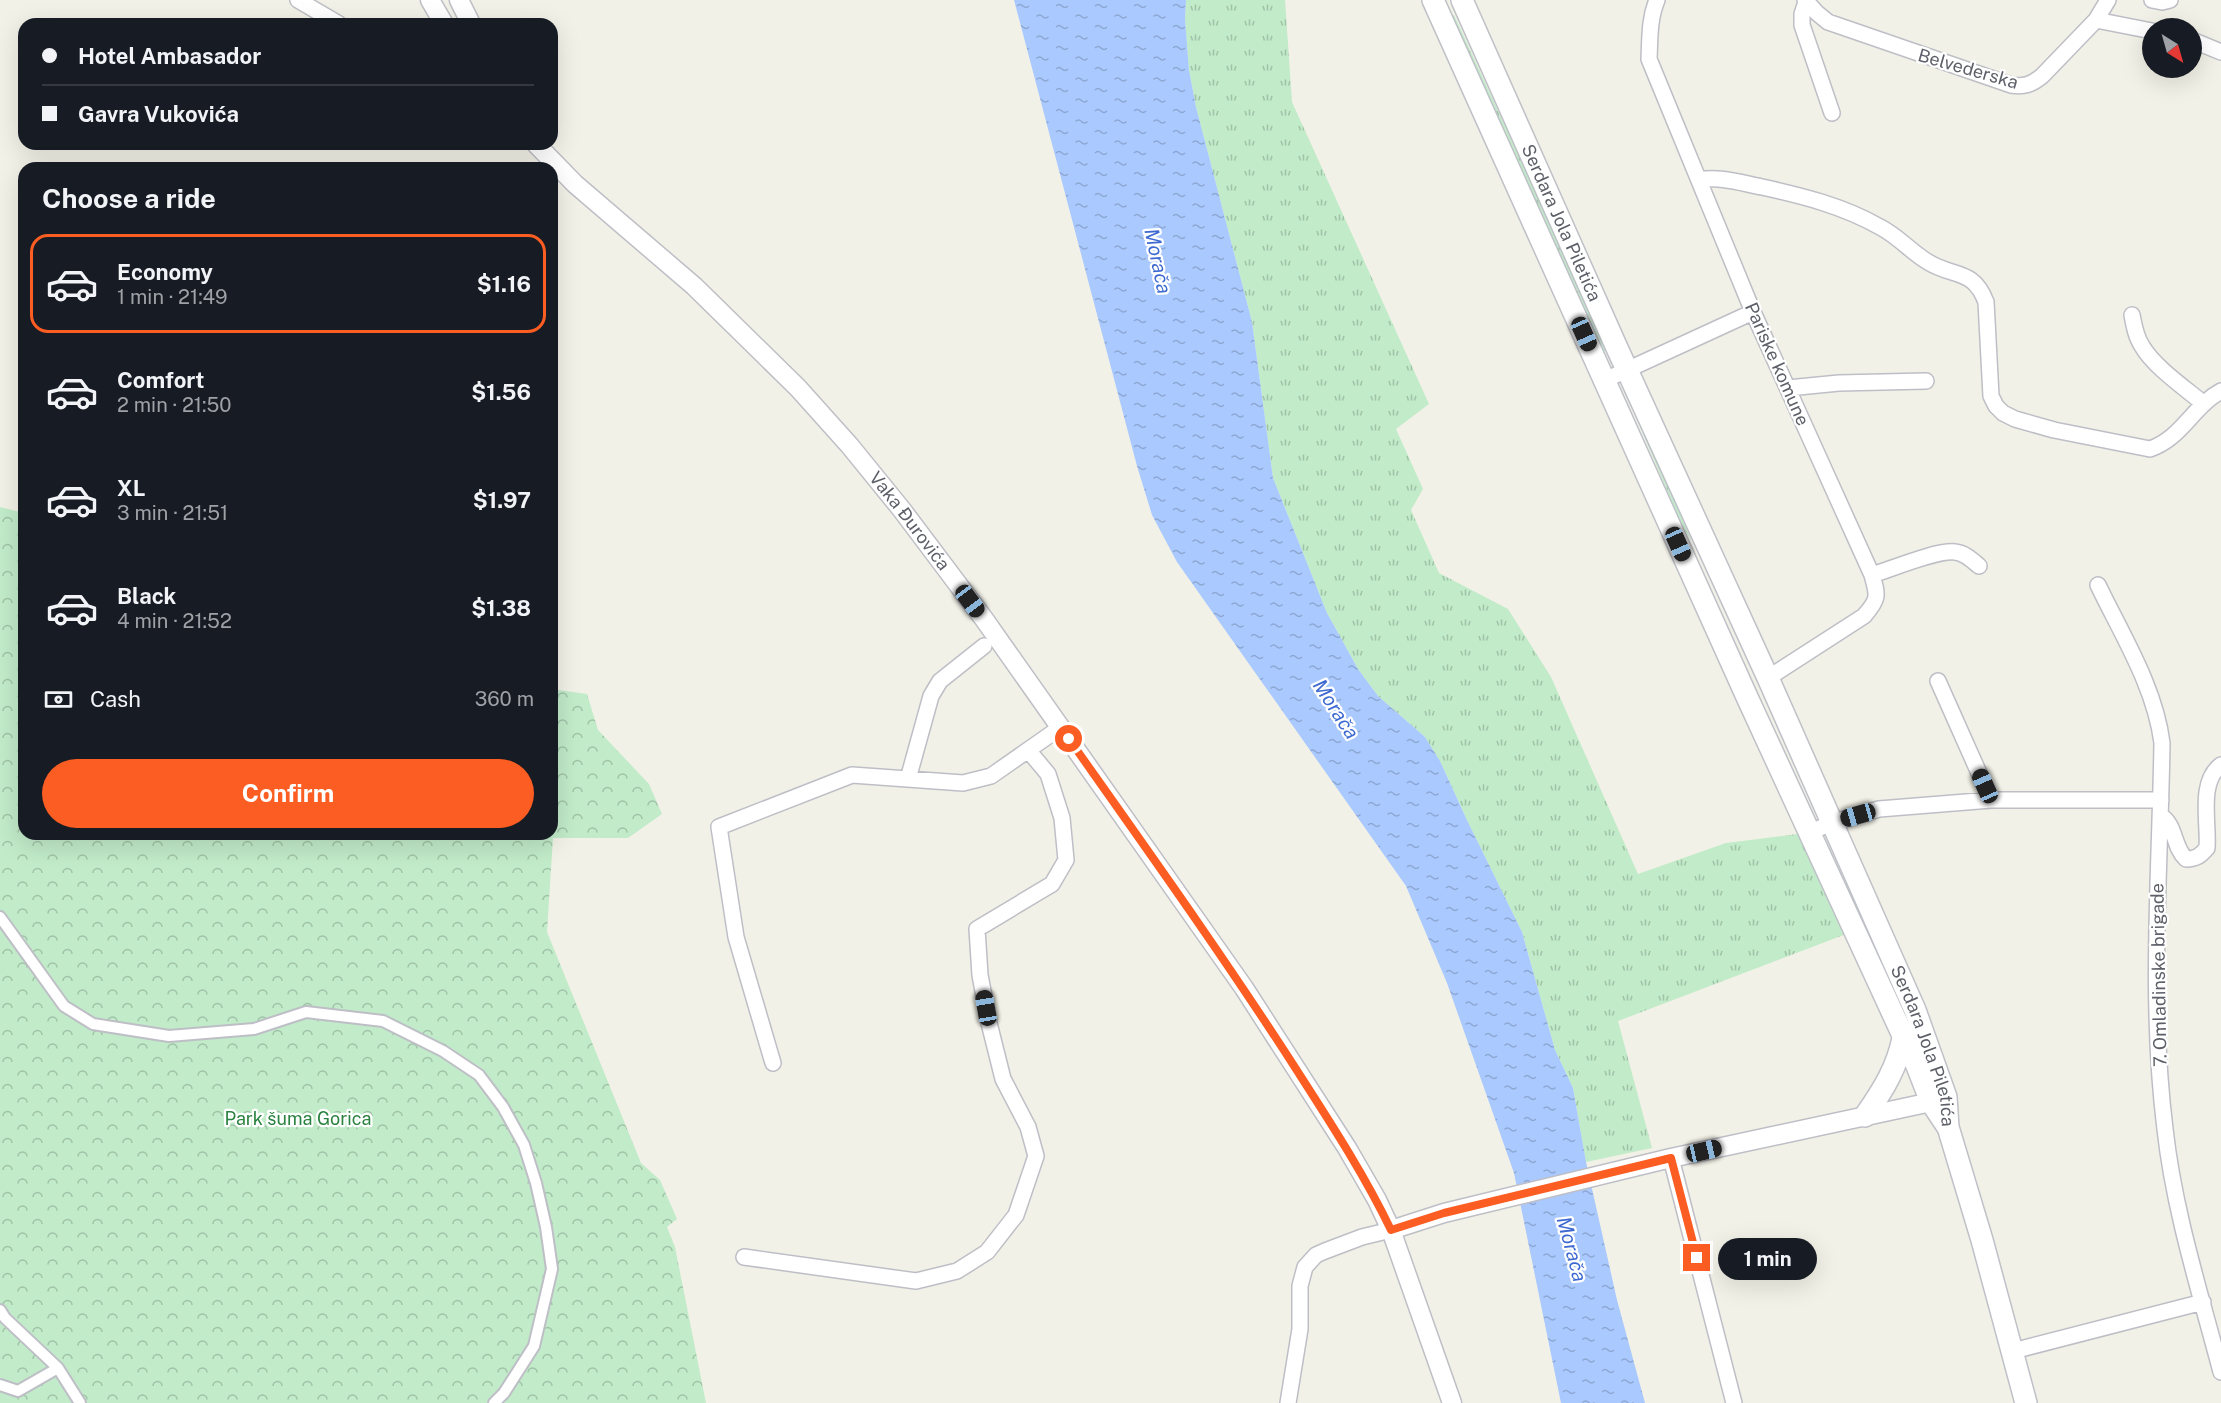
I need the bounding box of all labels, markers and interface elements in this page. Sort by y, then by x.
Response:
north arrow [2142,18,2202,78]
map controls [2142,18,2202,78]
text: Hotel Ambasador [78,43,261,69]
street label: Belvederska [1916,44,2021,93]
text: Gavra Vukovića [78,101,239,127]
street label: Serdara Jola Piletića [1518,141,1606,305]
text: Choose a ride [42,182,216,214]
water label: Morača [1139,226,1177,296]
icon: car [45,257,99,311]
text: Economy [117,259,213,285]
text: $1.16 [477,271,531,297]
text: 1 min · 21:49 [117,285,228,309]
street label: Pariske komune [1741,299,1814,429]
car [1568,314,1600,354]
icon: car [45,365,99,419]
text: Comfort [117,367,204,393]
text: $1.56 [471,379,531,405]
text: 2 min · 21:50 [117,393,232,417]
street label: Vaka Đurovića [865,467,955,574]
icon: car [45,473,99,527]
text: XL [117,475,145,501]
text: $1.97 [473,487,531,513]
text: 3 min · 21:51 [117,501,228,525]
car [1662,524,1694,564]
icon: car [45,581,99,635]
car [952,581,988,621]
text: Black [117,583,176,609]
text: $1.38 [471,595,531,621]
text: 4 min · 21:52 [117,609,232,633]
water label: Morača [1308,675,1364,743]
icon: cash [42,683,75,716]
text: Cash [90,686,141,712]
text: 360 m [475,687,534,711]
route start [1055,725,1082,752]
button: Confirm [42,759,534,828]
car [1969,766,2001,806]
car [1838,801,1878,829]
street label: 7. Omladinske brigade [2146,883,2171,1067]
street label: Serdara Jola Piletića [1886,962,1959,1127]
car [974,989,998,1027]
park label: Park šuma Gorica [225,1108,371,1129]
car [1684,1138,1724,1164]
water label: Morača [1552,1214,1592,1284]
callout: 1 min [1718,1237,1817,1279]
route end [1683,1244,1710,1271]
text: 1 min [1743,1247,1792,1271]

